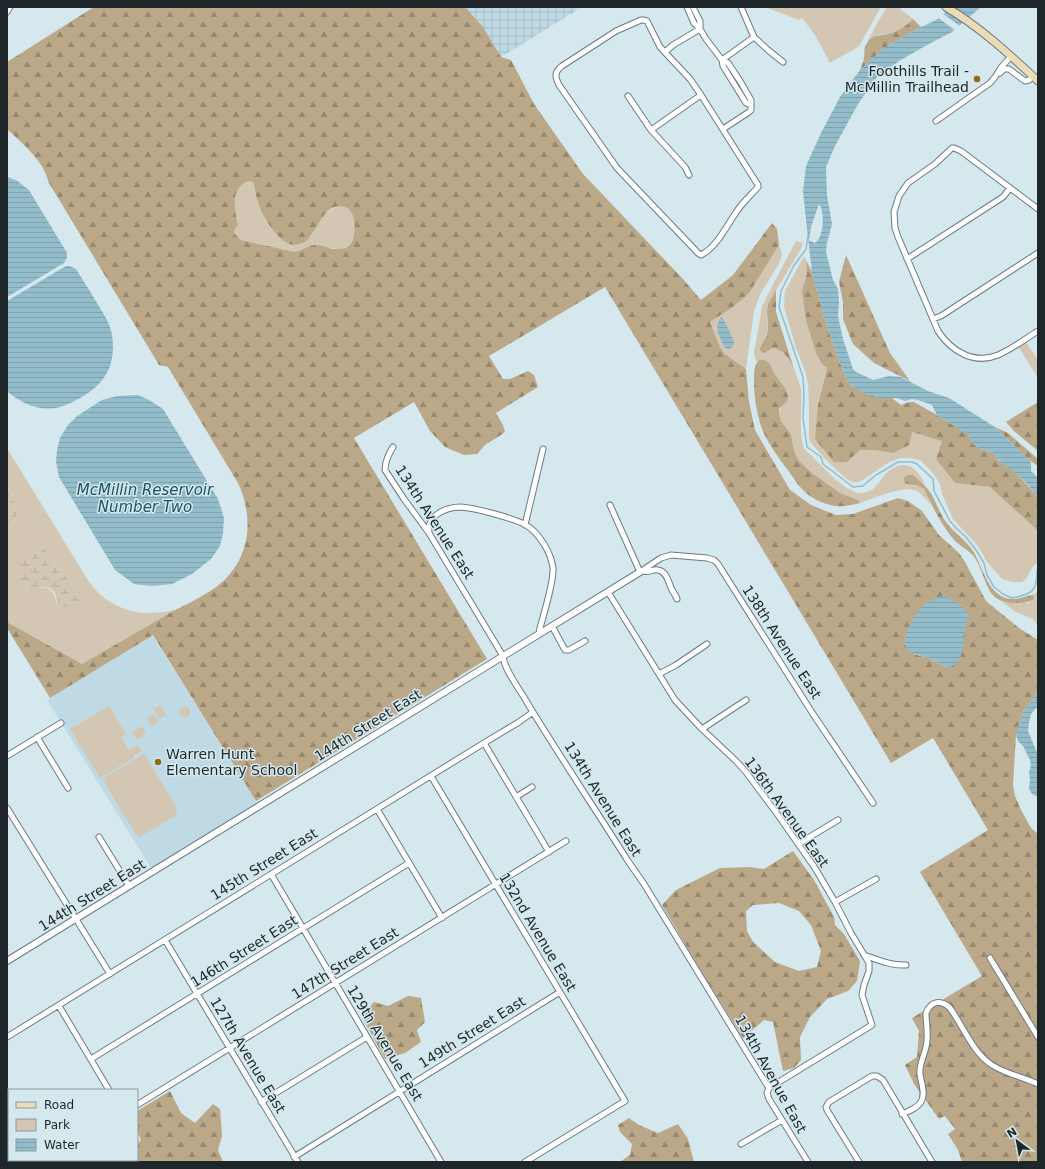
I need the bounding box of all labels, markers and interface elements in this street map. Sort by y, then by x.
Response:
place label: Foothills Trail - McMillin Trailhead [845,63,969,95]
marker: Foothills Trail - McMillin Trailhead [972,74,982,84]
street label: 134th Avenue East [392,462,478,582]
water label: McMillin Reservoir Number Two [77,481,214,516]
street label: 138th Avenue East [739,582,825,702]
street label: 144th Street East [312,685,425,764]
street label: 134th Avenue East [561,739,645,860]
place label: Warren Hunt Elementary School [166,746,298,778]
street label: 136th Avenue East [742,754,833,871]
marker: Warren Hunt Elementary School [153,757,163,767]
street label: 145th Street East [208,824,321,903]
street label: 144th Street East [36,855,149,934]
street label: 132nd Avenue East [496,870,580,995]
street label: 146th Street East [188,911,301,990]
street label: 147th Street East [289,923,402,1002]
street label: 129th Avenue East [344,982,426,1104]
street label: 149th Street East [416,992,529,1071]
street label: 127th Avenue East [207,994,289,1116]
street label: 134th Avenue East [732,1012,810,1136]
legend [8,1089,138,1161]
text: Road [44,1098,74,1112]
text: Park [44,1118,70,1132]
north arrow [997,1121,1037,1161]
text: N [1005,1125,1019,1141]
text: Water [44,1138,80,1152]

